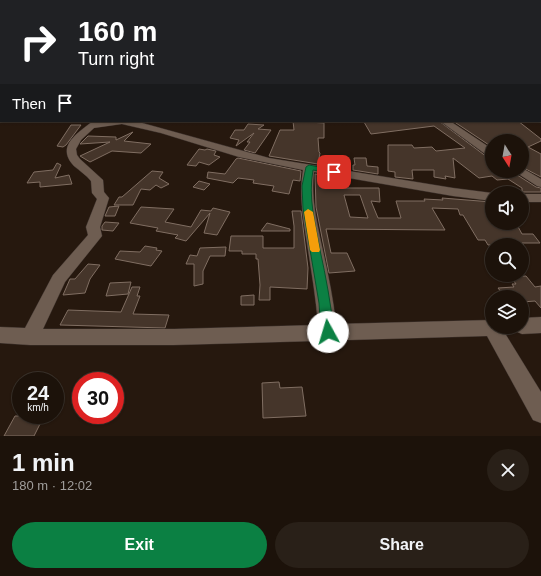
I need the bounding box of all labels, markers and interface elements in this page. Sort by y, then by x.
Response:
icon: right [12,16,64,68]
text: 160 m [78,16,157,47]
text: Turn right [78,49,154,69]
icon: arrive [54,92,76,114]
text: Then [12,95,46,112]
north arrow [485,134,529,178]
map controls [485,134,529,334]
pin [317,155,351,189]
icon: arrive [323,161,345,183]
button: sound [485,186,529,230]
button: search [485,238,529,282]
button: layers [485,290,529,334]
position arrow [307,311,349,353]
speed limit sign: 30 [72,372,124,424]
text: 24 [27,382,49,404]
text: km/h [27,402,49,413]
text: 1 min [12,449,75,476]
button: close [487,449,529,491]
text: 180 m · 12:02 [12,478,92,493]
button: Exit [12,522,267,568]
button: Share [275,522,529,568]

